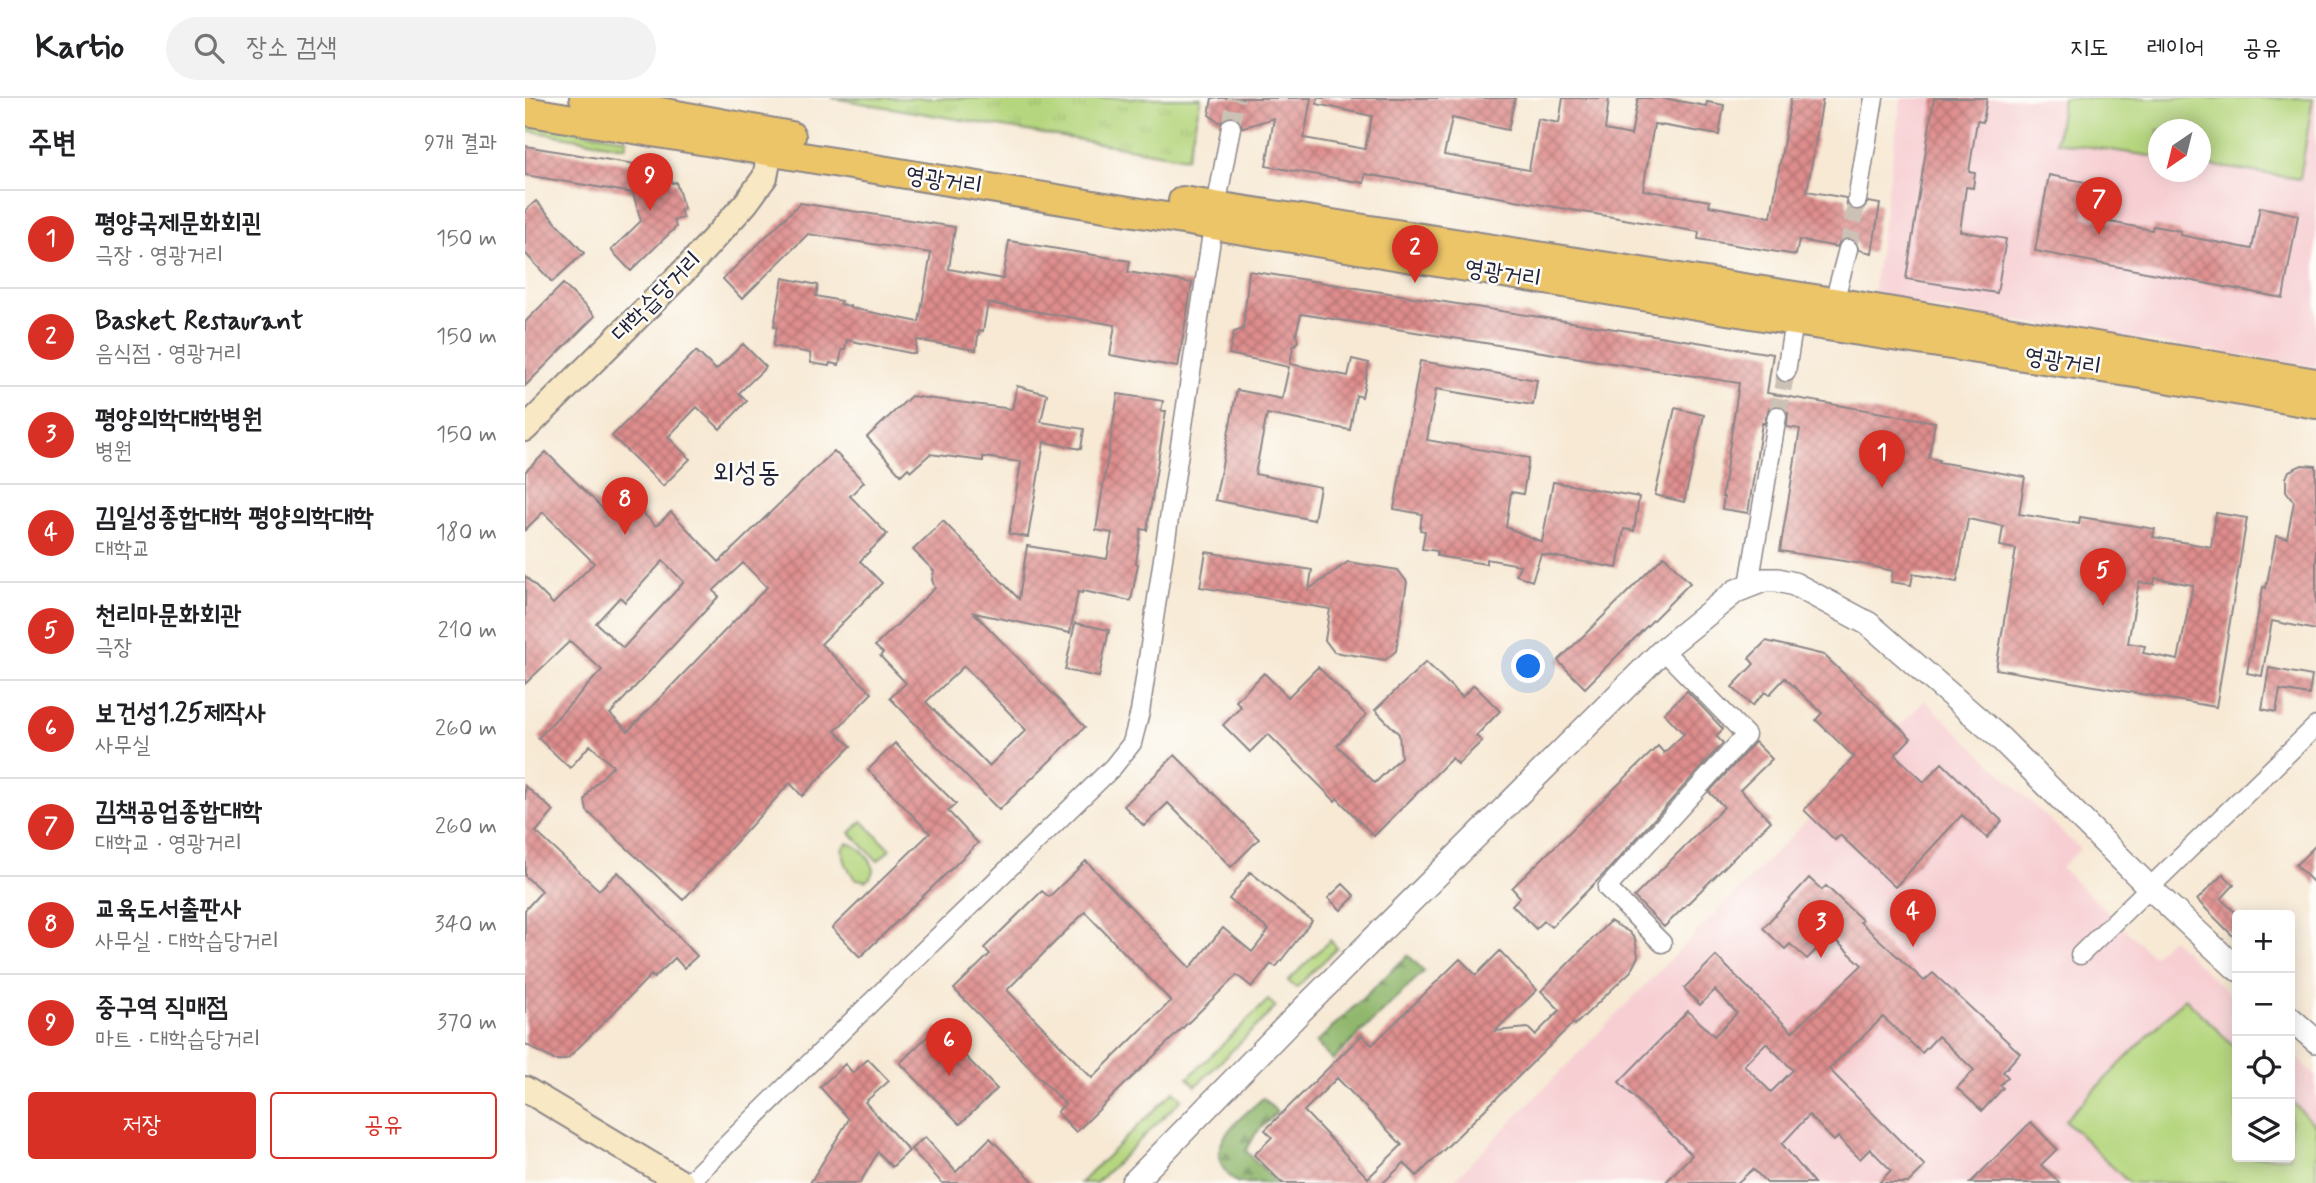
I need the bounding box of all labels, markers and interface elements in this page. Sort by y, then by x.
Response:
search box [166,17,656,80]
text: Kartio [35,26,124,70]
icon: search [190,29,228,67]
text: 장소 검색 [246,31,337,65]
text: 지도 [2070,33,2108,64]
text: 레이어 [2146,33,2204,64]
text: 공유 [2242,33,2281,64]
north arrow [2148,119,2211,182]
text: 주변 [28,124,76,163]
text: 9개 결과 [424,129,497,159]
pin: 9 [627,153,673,211]
street label: 영광거리 [903,160,985,202]
pin: 7 [2076,177,2122,235]
text: 평양국제문화회괸 [95,207,262,241]
text: 1 [46,224,56,254]
text: 150 m [436,224,497,254]
pin: 2 [1392,225,1438,283]
text: 극장 · 영광거리 [95,241,224,271]
street label: 대학습당거리 [605,245,709,349]
street label: 영광거리 [1462,253,1544,295]
text: Basket Restaurant [95,305,303,339]
text: 2 [45,322,57,352]
text: 150 m [436,322,497,352]
text: 음식점 · 영광거리 [95,339,242,369]
street label: 영광거리 [2022,341,2104,383]
text: 평양의학대학병원 [95,403,262,437]
text: 3 [46,420,56,450]
text: 150 m [436,420,497,450]
pin: 1 [1859,430,1905,488]
text: 병원 [95,437,132,467]
district label: 외성동 [712,455,780,492]
pin: 8 [602,477,648,535]
text: 김일성종합대학 평양의학대학 [95,501,374,535]
text: 4 [44,518,58,548]
text: 180 m [436,518,497,548]
text: 대학교 [95,535,151,565]
pin: 5 [2080,548,2126,606]
text: 천리마문화회관 [95,599,241,633]
text: 5 [44,616,58,646]
text: 210 m [437,616,497,646]
text: 극장 [95,633,132,663]
your location [1511,649,1545,683]
text: 보건성1.25제작사 [95,697,266,731]
text: 6 [45,714,57,744]
text: 260 m [435,714,497,744]
text: 사무실 [95,731,151,761]
text: 김책공업종합대학 [95,795,262,829]
text: 7 [44,812,58,842]
text: 260 m [435,812,497,842]
text: 대학교 · 영광거리 [95,829,242,859]
pin: 4 [1890,889,1936,947]
text: 교육도서출판사 [95,893,241,927]
pin: 3 [1798,900,1844,958]
text: 8 [45,910,57,940]
text: 340 m [434,910,497,940]
map controls [2232,910,2295,1162]
button: + [2232,910,2295,973]
text: 사무실 · 대학습당거리 [95,927,279,957]
button: − [2232,973,2295,1036]
text: 중구역 직매점 [95,991,228,1025]
text: 9 [45,1008,57,1038]
text: 370 m [437,1008,497,1038]
pin: 6 [926,1018,972,1076]
text: 마트 · 대학습당거리 [95,1025,261,1055]
button: locate [2232,1036,2295,1099]
button: 저장 [28,1092,256,1159]
button: 공유 [270,1092,497,1159]
button: layers [2232,1099,2295,1162]

